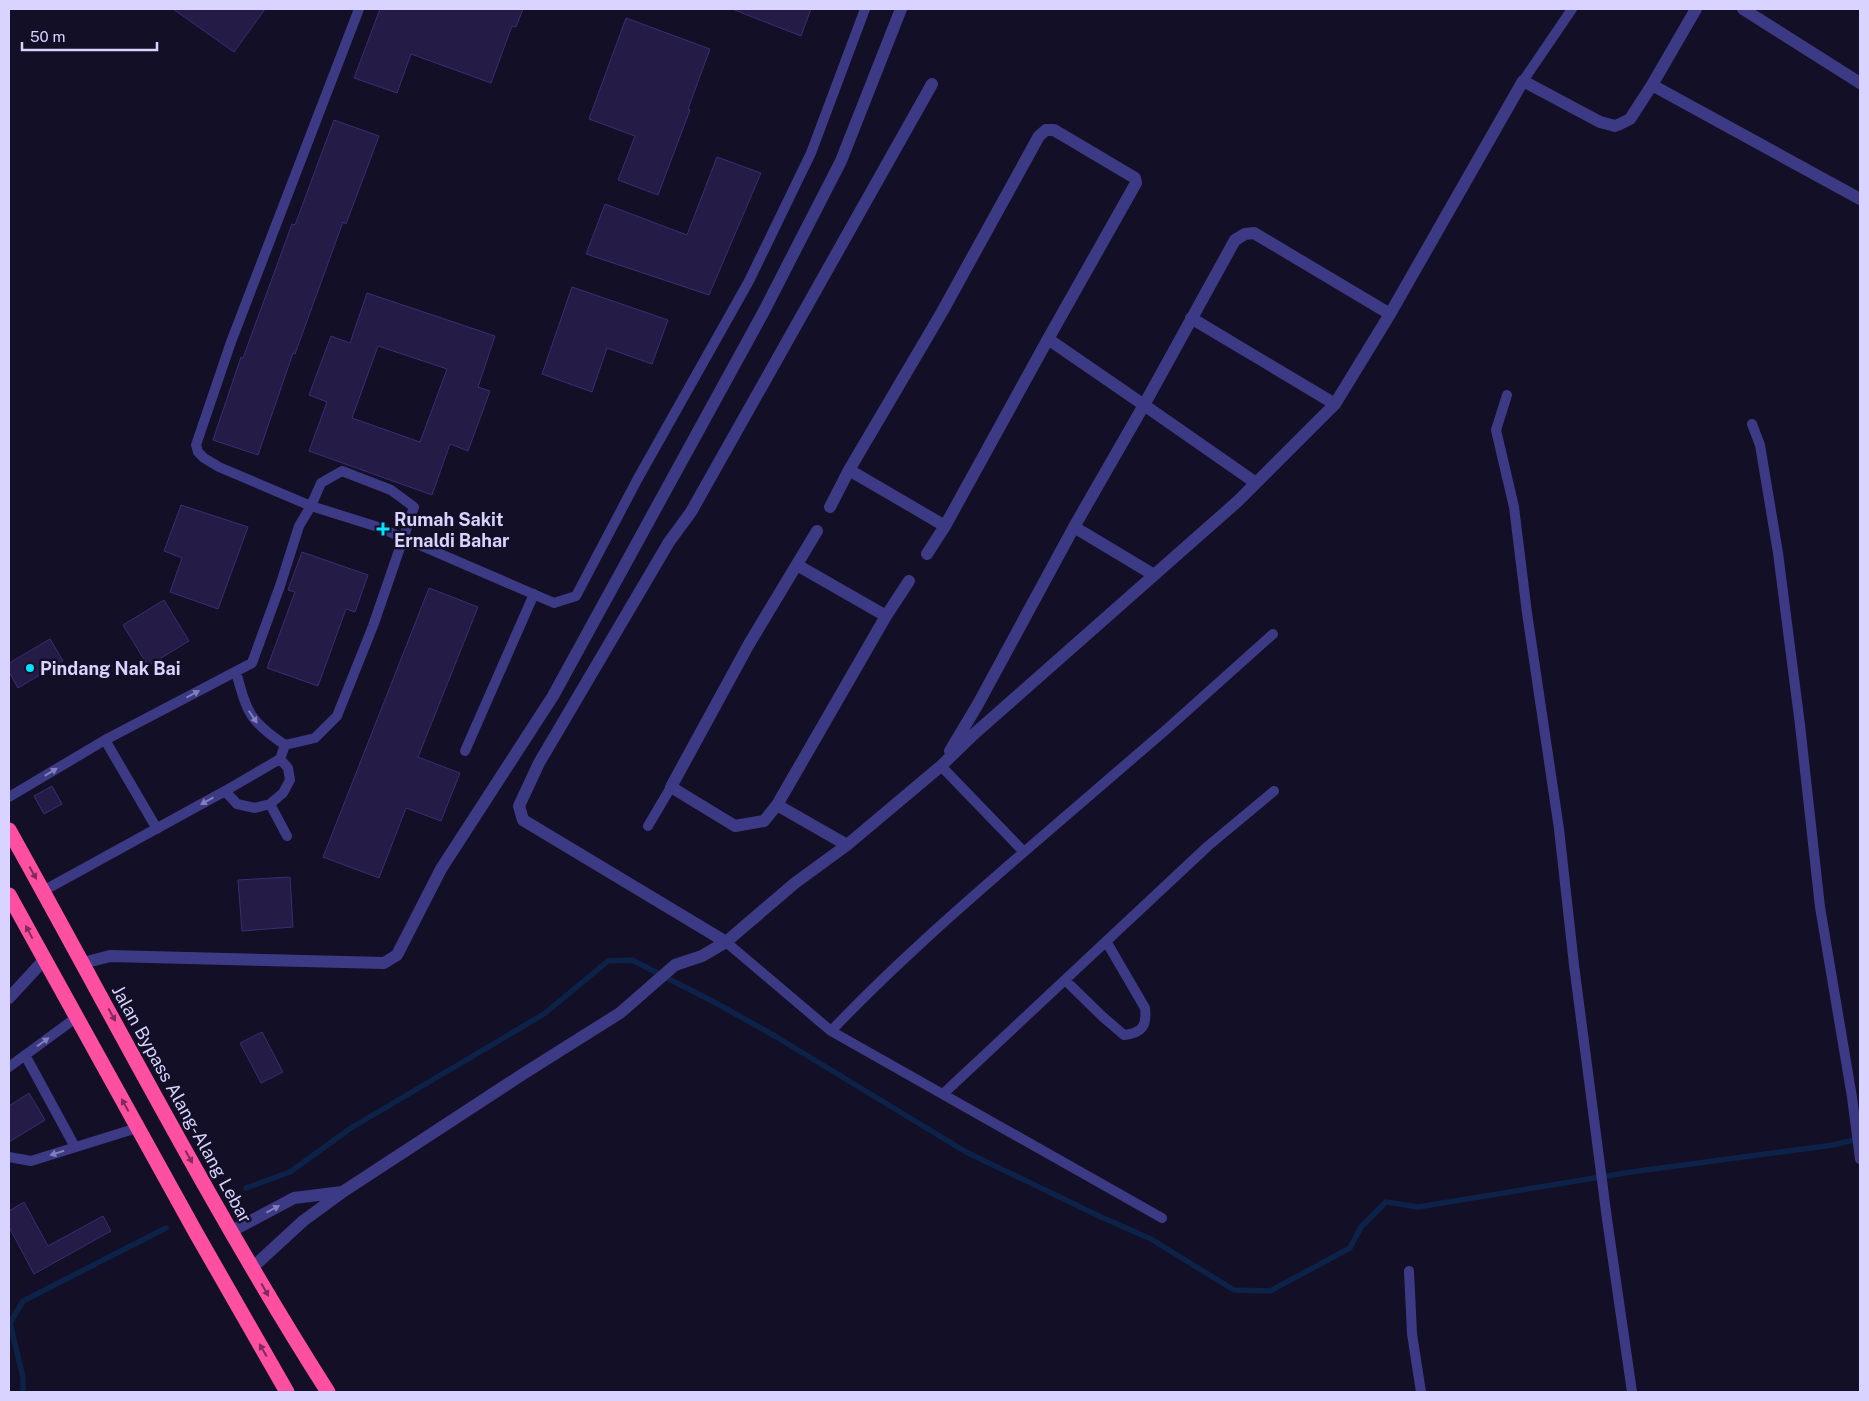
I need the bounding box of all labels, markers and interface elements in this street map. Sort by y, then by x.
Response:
scale bar [22,20,158,52]
text: 50 m [30,28,65,45]
place label: Rumah Sakit Ernaldi Bahar [394,509,510,551]
marker: Rumah Sakit Ernaldi Bahar [376,522,390,536]
place label: Pindang Nak Bai [40,658,181,679]
marker: Pindang Nak Bai [24,662,36,674]
one-way arrow [186,690,200,698]
one-way arrow [248,710,257,724]
one-way arrow [44,768,57,777]
one-way arrow [201,797,214,806]
one-way arrow [28,866,37,879]
one-way arrow [25,925,33,939]
street label: Jalan Bypass Alang-Alang Lebar [108,981,256,1227]
one-way arrow [107,1008,116,1022]
one-way arrow [36,1037,50,1047]
one-way arrow [121,1098,129,1112]
one-way arrow [50,1149,65,1157]
one-way arrow [185,1151,194,1164]
one-way arrow [266,1205,280,1213]
one-way arrow [260,1283,269,1296]
one-way arrow [258,1343,267,1356]

